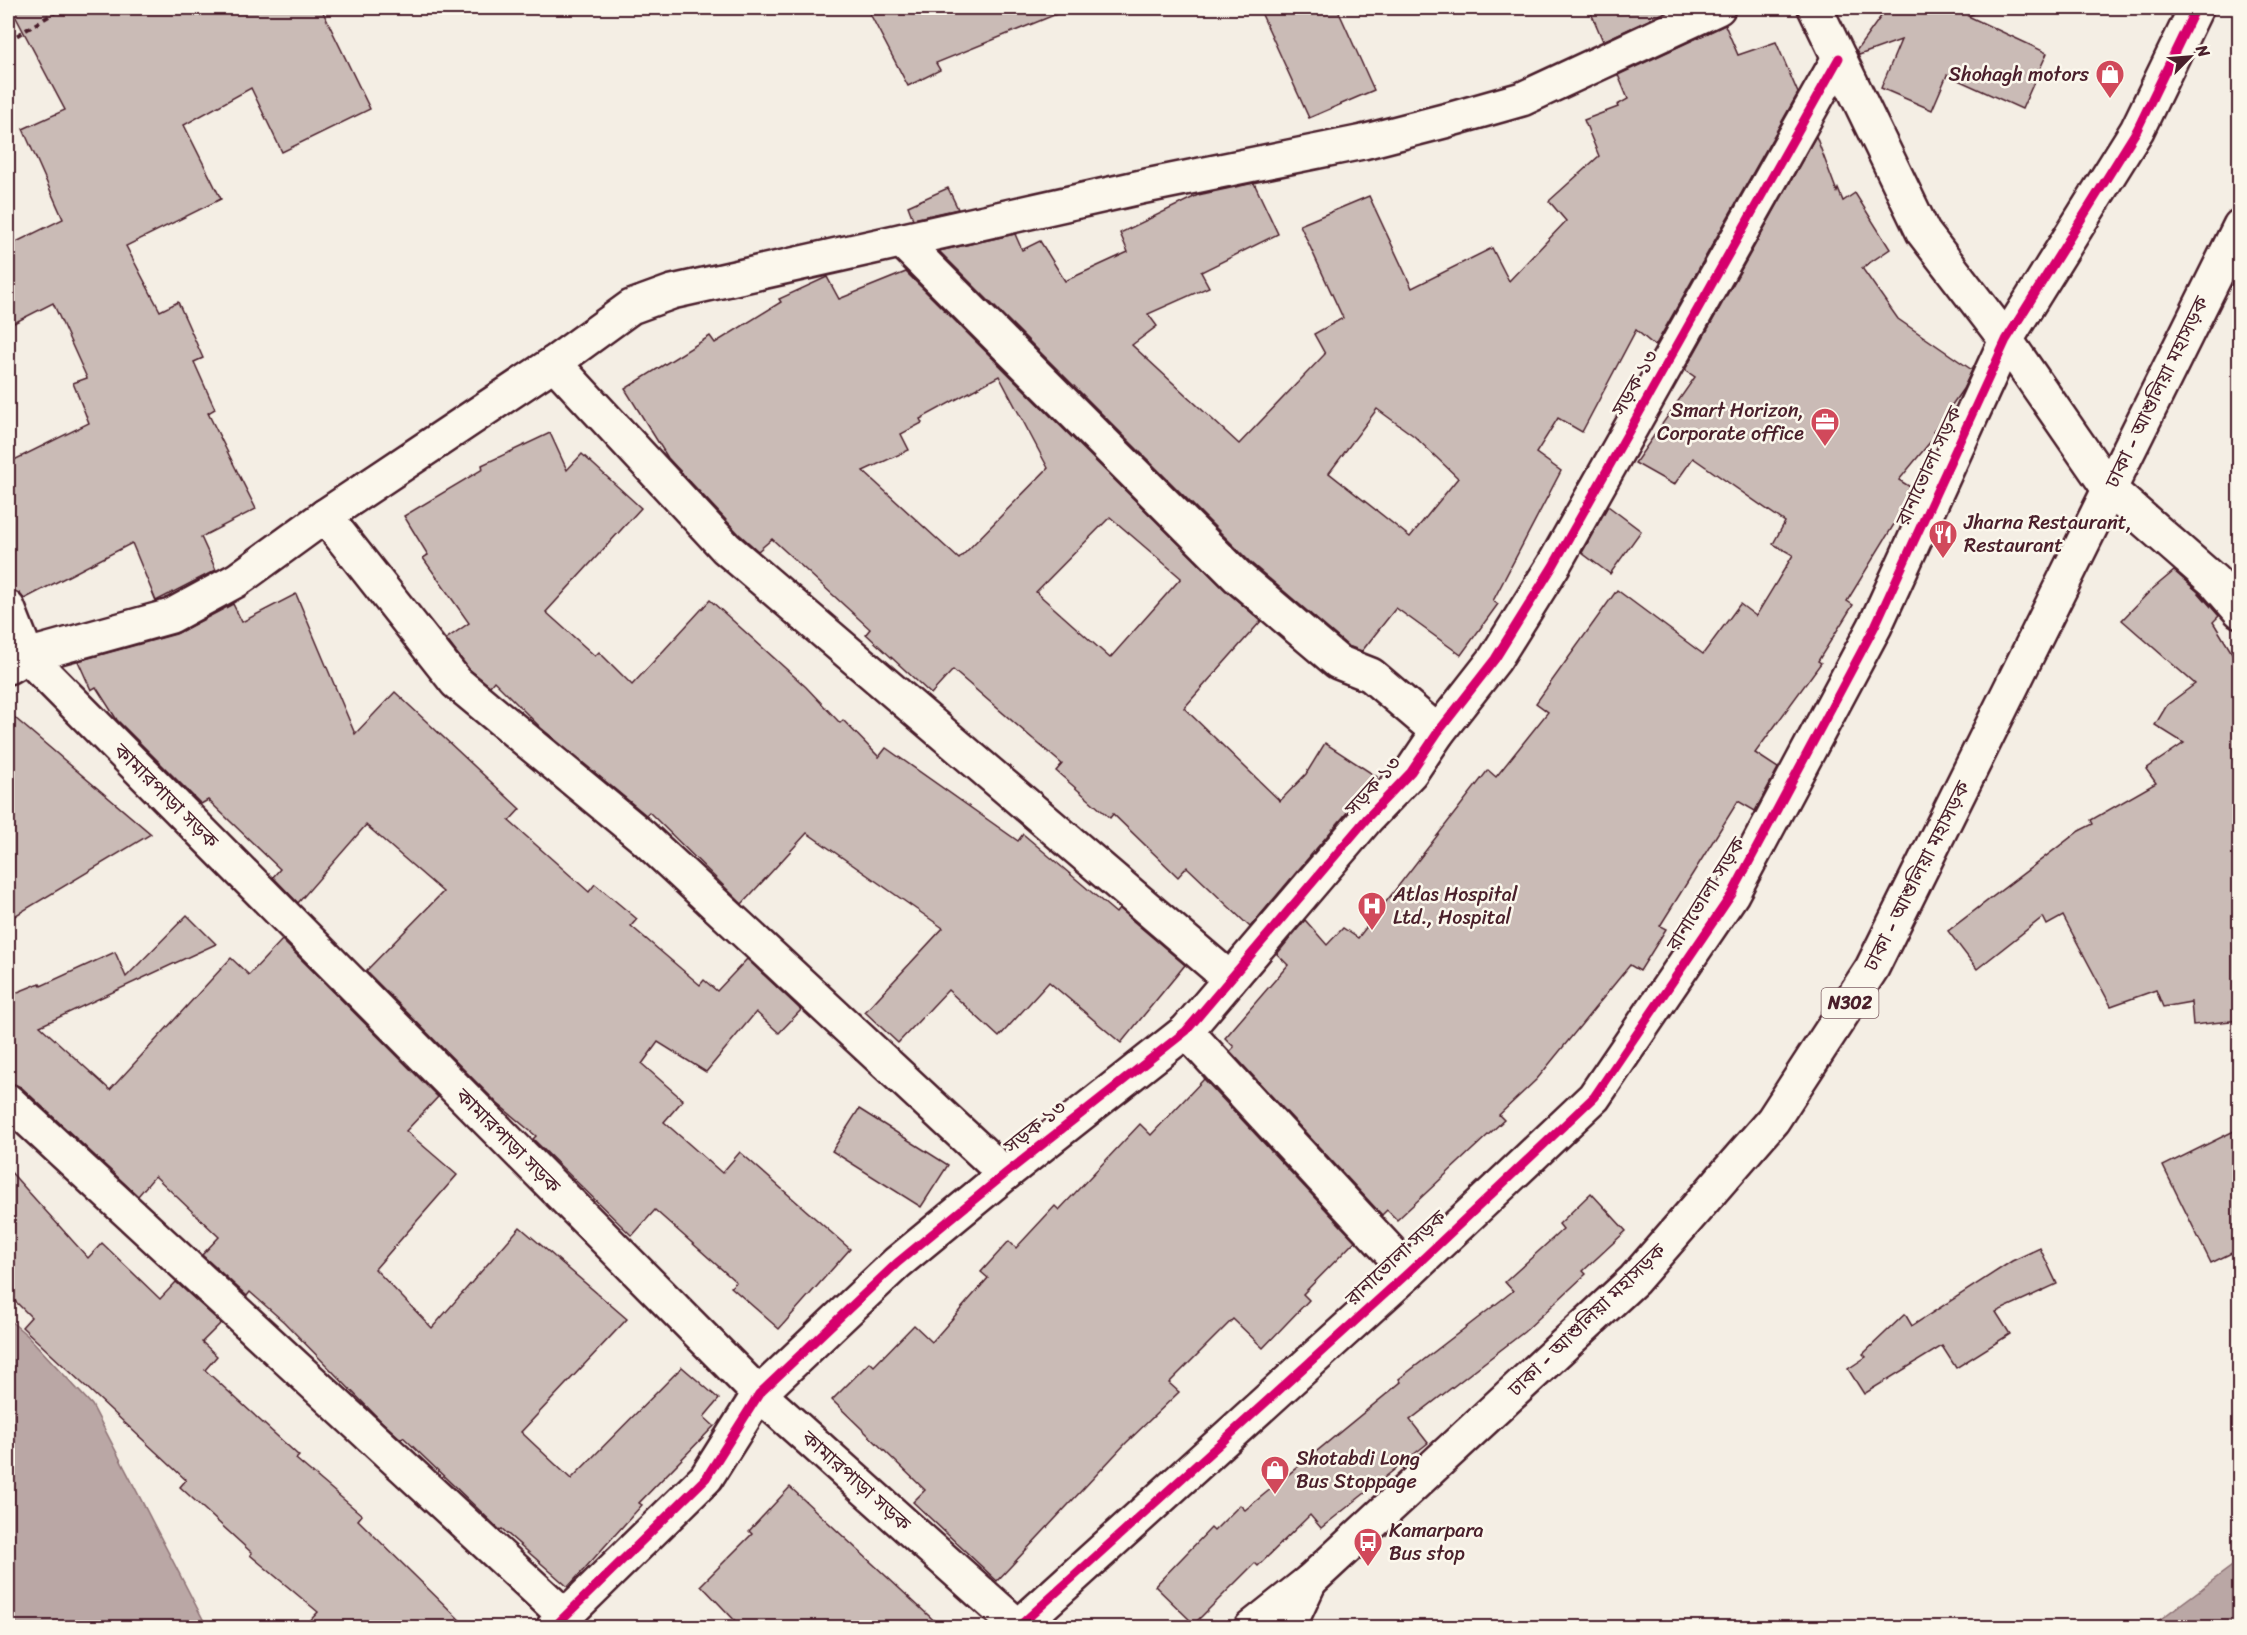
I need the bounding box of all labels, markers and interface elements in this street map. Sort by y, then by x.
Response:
north arrow [2160,27,2220,87]
text: N [2187,39,2219,63]
place label: Shohagh motors [1949,57,2090,92]
shop icon: Shohagh motors [2094,58,2126,100]
street label: ঢাকা - আশুলিয়া মহাসড়ক [2095,289,2219,495]
street label: সড়ক ১৩ [1601,343,1668,424]
place label: Smart Horizon, Corporate office [1657,393,1804,451]
street label: রানাভোলা সড়ক [1885,399,1973,533]
office icon: Smart Horizon, Corporate office [1809,406,1841,448]
place label: Jharna Restaurant, Restaurant [1963,505,2132,563]
restaurant icon: Jharna Restaurant, Restaurant [1927,518,1959,560]
street label: কামারপাড়া সড়ক [104,734,228,858]
street label: সড়ক ১৩ [1335,748,1410,825]
street label: ঢাকা - আশুলিয়া মহাসড়ক [1853,774,1981,978]
street label: রানাভোলা সড়ক [1656,829,1756,959]
place label: Atlas Hospital Ltd., Hospital [1392,877,1519,935]
hospital icon: Atlas Hospital Ltd., Hospital [1356,890,1388,932]
road number: N302 [1822,988,1878,1018]
street label: কামারপাড়া সড়ক [446,1079,570,1203]
street label: সড়ক ১৩ [995,1091,1074,1163]
street label: রানাভোলা সড়ক [1336,1201,1456,1316]
street label: ঢাকা - আশুলিয়া মহাসড়ক [1499,1234,1675,1406]
street label: কামারপাড়া সড়ক [792,1421,920,1541]
place label: Shotabdi Long Bus Stoppage [1296,1441,1420,1499]
shop icon: Shotabdi Long Bus Stoppage [1259,1454,1291,1496]
place label: Kamarpara Bus stop [1389,1513,1484,1571]
bus stop icon: Kamarpara Bus stop [1352,1526,1384,1568]

